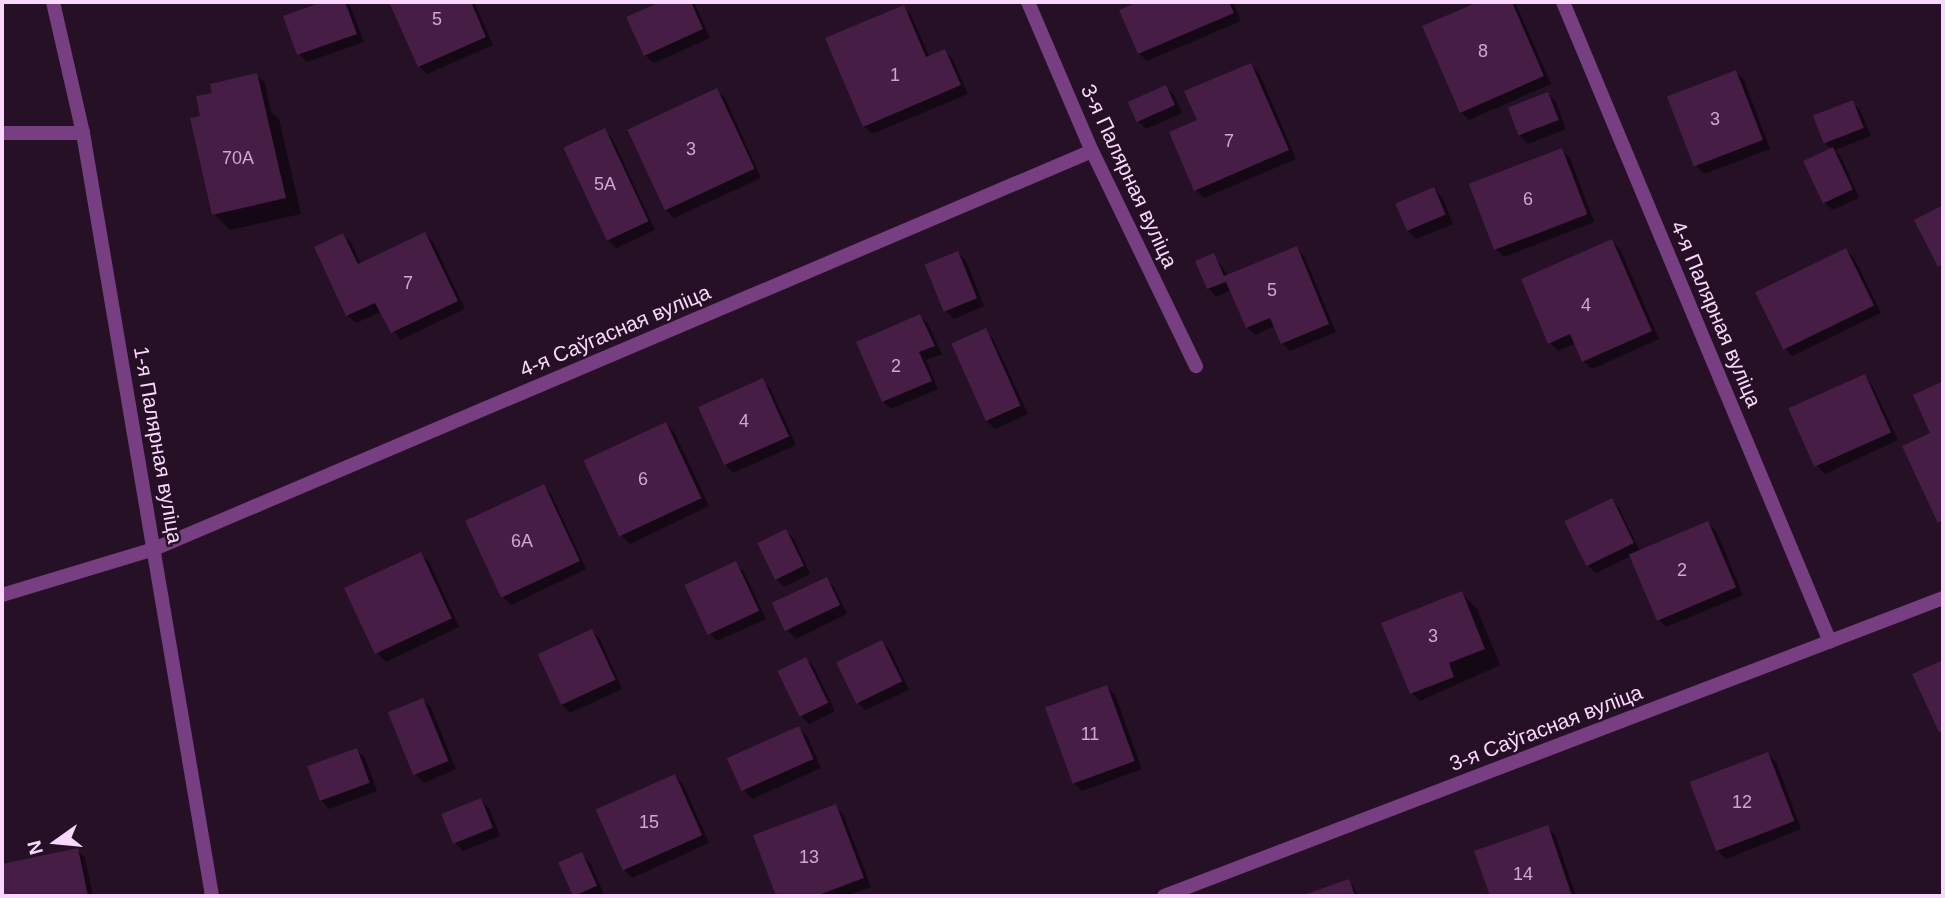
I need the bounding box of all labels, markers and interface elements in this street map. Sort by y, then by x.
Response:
house number: 5 [432,8,442,30]
house number: 8 [1478,40,1488,62]
house number: 1 [890,64,900,86]
street label: 3-я Палярная вуліца [1075,80,1183,272]
house number: 3 [1710,108,1720,130]
house number: 7 [1224,130,1234,152]
house number: 3 [686,138,696,160]
house number: 70А [222,147,254,169]
house number: 5А [594,173,616,195]
house number: 6 [1523,188,1533,210]
street label: 4-я Палярная вуліца [1665,217,1767,411]
house number: 7 [403,272,413,294]
street label: 4-я Саўгасная вуліца [516,279,714,383]
house number: 5 [1267,279,1277,301]
house number: 4 [1581,294,1591,316]
street label: 1-я Палярная вуліца [128,344,188,546]
house number: 2 [891,355,901,377]
house number: 4 [739,410,749,432]
house number: 6 [638,468,648,490]
house number: 6А [511,530,533,552]
house number: 2 [1677,559,1687,581]
house number: 3 [1428,625,1438,647]
street label: 3-я Саўгасная вуліца [1446,680,1646,776]
house number: 11 [1081,723,1099,745]
house number: 12 [1732,791,1752,813]
north arrow [21,807,91,877]
house number: 15 [639,811,659,833]
text: N [23,838,47,857]
house number: 13 [799,846,819,868]
house number: 14 [1513,863,1533,885]

